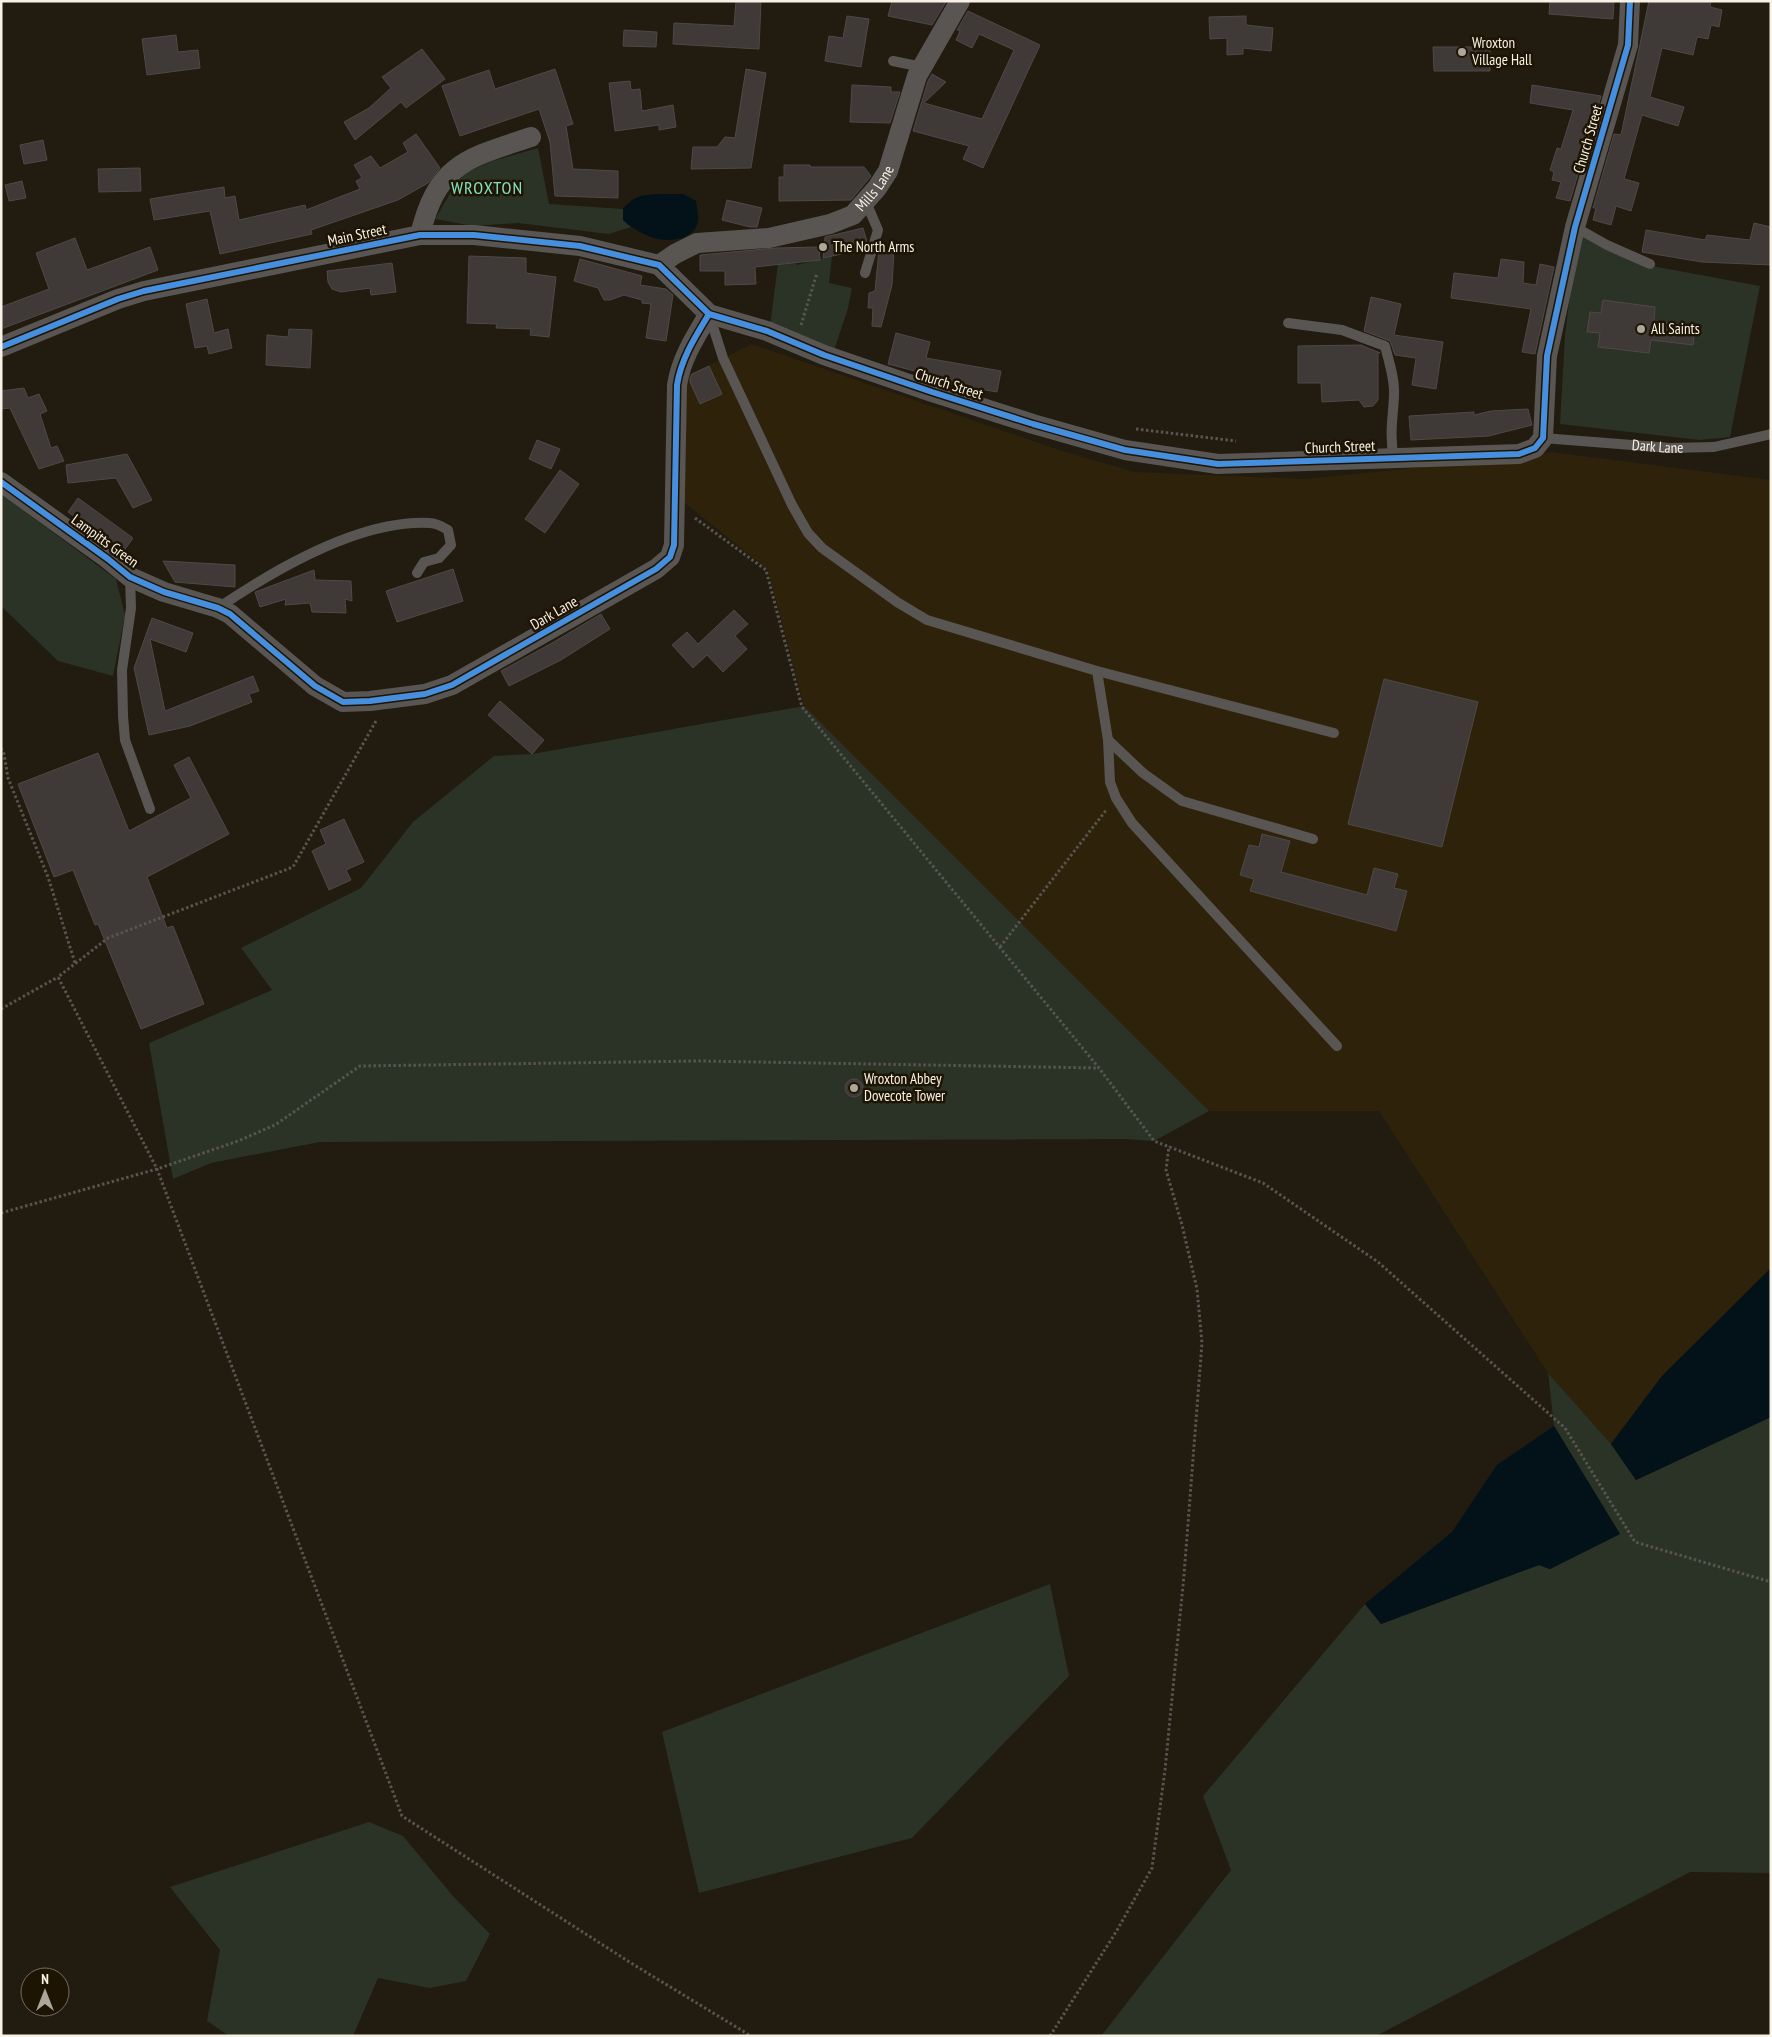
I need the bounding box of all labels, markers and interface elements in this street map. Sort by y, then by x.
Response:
place label: Wroxton Village Hall [1471,33,1533,69]
marker: Wroxton Village Hall [1456,46,1468,58]
street label: Church Street [1569,102,1606,175]
street label: Mills Lane [851,164,898,215]
district label: WROXTON [451,176,523,199]
street label: Main Street [326,219,388,250]
place label: The North Arms [833,237,914,256]
marker: The North Arms [817,241,829,253]
place label: All Saints [1651,319,1700,338]
marker: All Saints [1635,323,1647,335]
street label: Church Street [913,364,986,403]
street label: Dark Lane [1631,435,1684,457]
street label: Church Street [1305,436,1375,457]
street label: Lampitts Green [68,510,143,571]
street label: Dark Lane [527,591,581,634]
place label: Wroxton Abbey Dovecote Tower [864,1069,946,1105]
marker: Wroxton Abbey Dovecote Tower [848,1082,860,1094]
north arrow [20,1967,70,2017]
text: N [41,1970,49,1988]

